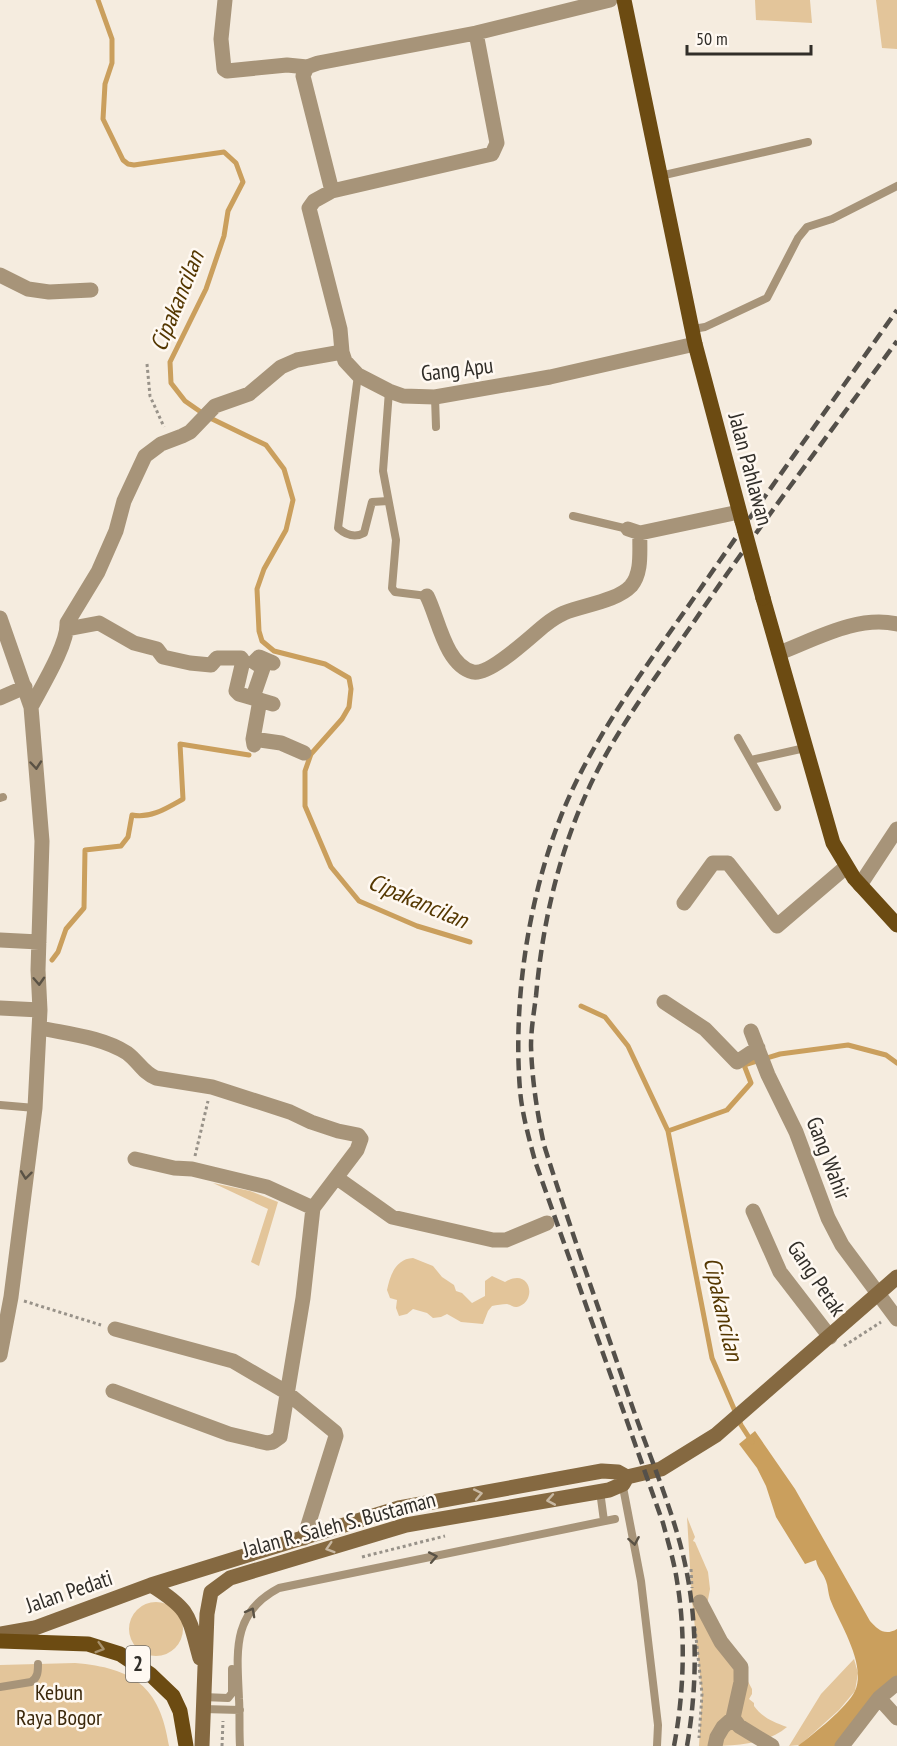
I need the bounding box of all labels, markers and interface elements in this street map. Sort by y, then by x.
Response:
scale bar [687,18,812,56]
text: 50 m [696,27,728,50]
water label: Cipakancilan [142,245,211,355]
street label: Gang Apu [419,351,495,387]
street label: Jalan Pahlawan [722,409,779,528]
one-way arrow [29,761,42,770]
water label: Cipakancilan [364,866,474,936]
one-way arrow [32,976,45,985]
street label: Gang Wahir [800,1113,858,1203]
one-way arrow [21,1171,33,1180]
street label: Gang Petak [782,1235,853,1322]
water label: Cipakancilan [697,1254,751,1365]
street label: Jalan R. Saleh S. Bustaman [239,1485,438,1563]
one-way arrow [472,1488,482,1501]
one-way arrow [547,1493,556,1505]
one-way arrow [627,1536,640,1546]
one-way arrow [325,1540,336,1553]
one-way arrow [427,1551,437,1564]
street label: Jalan Pedati [21,1563,116,1619]
one-way arrow [244,1608,255,1618]
one-way arrow [94,1641,105,1653]
road number: 2 [126,1646,150,1682]
park label: Kebun Raya Bogor [16,1678,102,1731]

